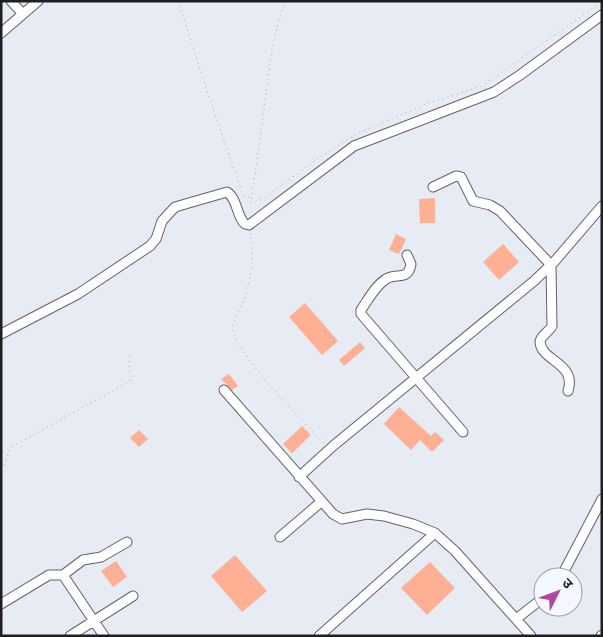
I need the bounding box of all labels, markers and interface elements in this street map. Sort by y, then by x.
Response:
north arrow [533,567,583,617]
text: उ [558,574,578,593]

